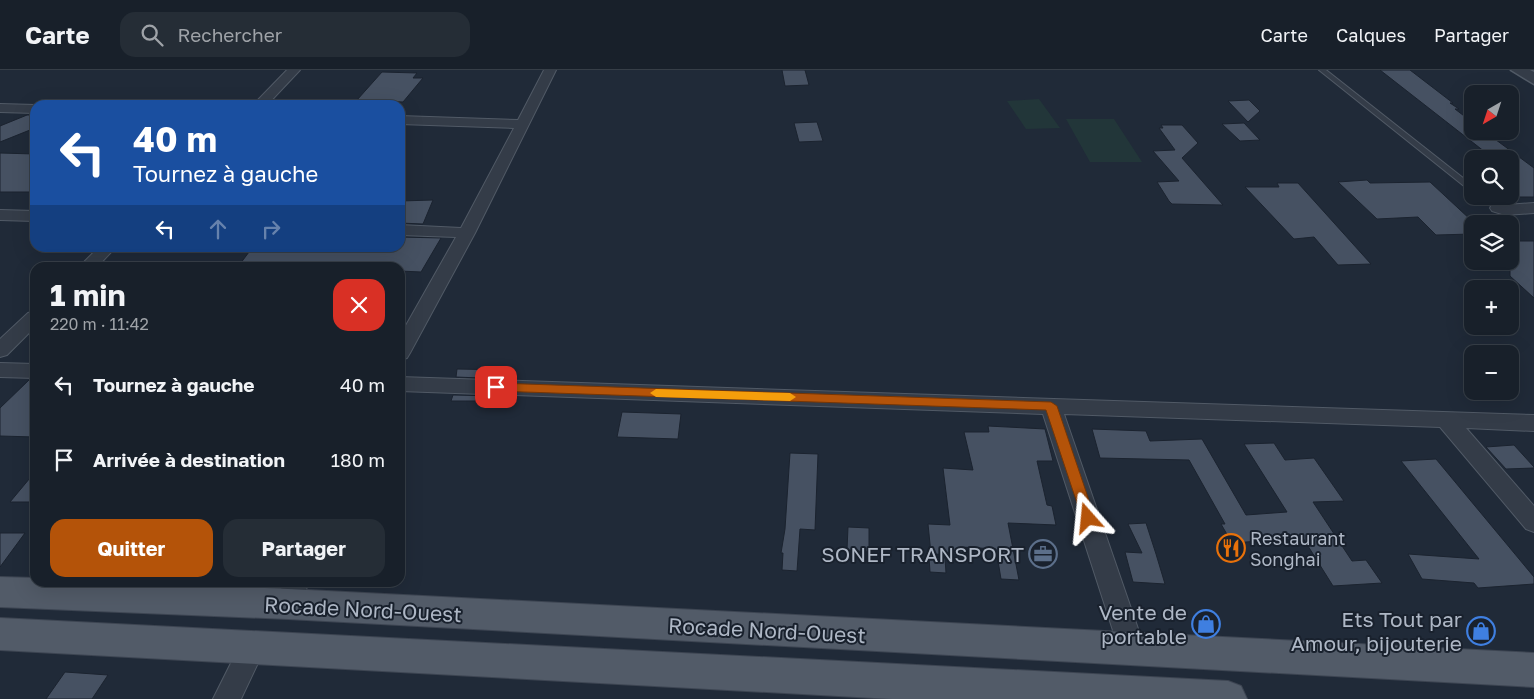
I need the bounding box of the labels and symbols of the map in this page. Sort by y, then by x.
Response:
north arrow [1464,85,1519,140]
pin [475,366,517,408]
position arrow [1061,491,1113,543]
place label: Restaurant Songhai [1250,527,1345,570]
restaurant icon: Restaurant Songhai [1216,533,1246,563]
office icon: SONEF TRANSPORT [1028,539,1058,569]
place label: SONEF TRANSPORT [821,541,1024,567]
street label: Rocade Nord-Ouest [264,591,462,627]
place label: Vente de portable [1098,599,1187,649]
place label: Ets Tout par Amour, bijouterie [1291,606,1462,656]
shop icon: Vente de portable [1191,609,1221,639]
street label: Rocade Nord-Ouest [668,612,866,648]
shop icon: Ets Tout par Amour, bijouterie [1466,616,1496,646]

